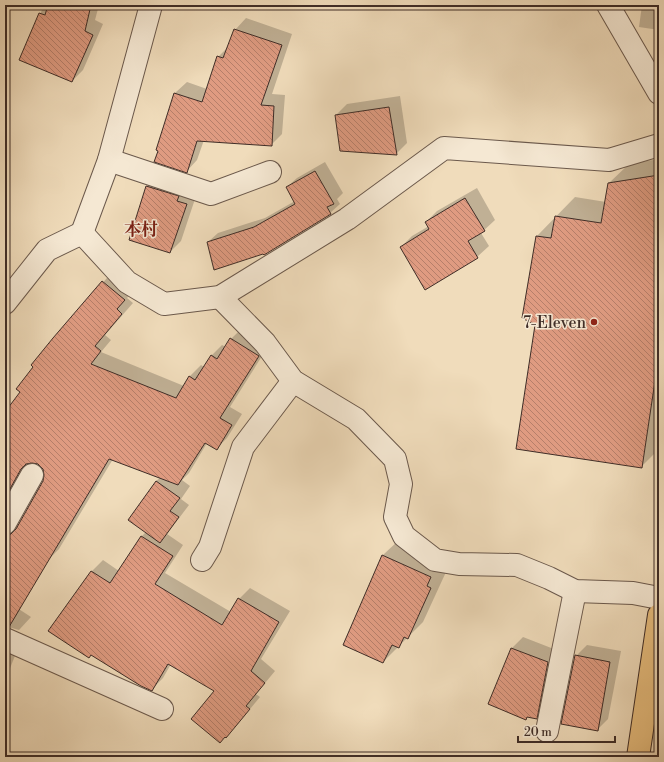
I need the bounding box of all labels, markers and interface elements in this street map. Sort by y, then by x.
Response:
district label: 本村 [124,219,158,241]
place label: 7-Eleven [523,313,586,333]
marker: 7-Eleven [589,317,599,327]
scale bar [518,718,615,744]
text: 20 m [524,725,552,740]

